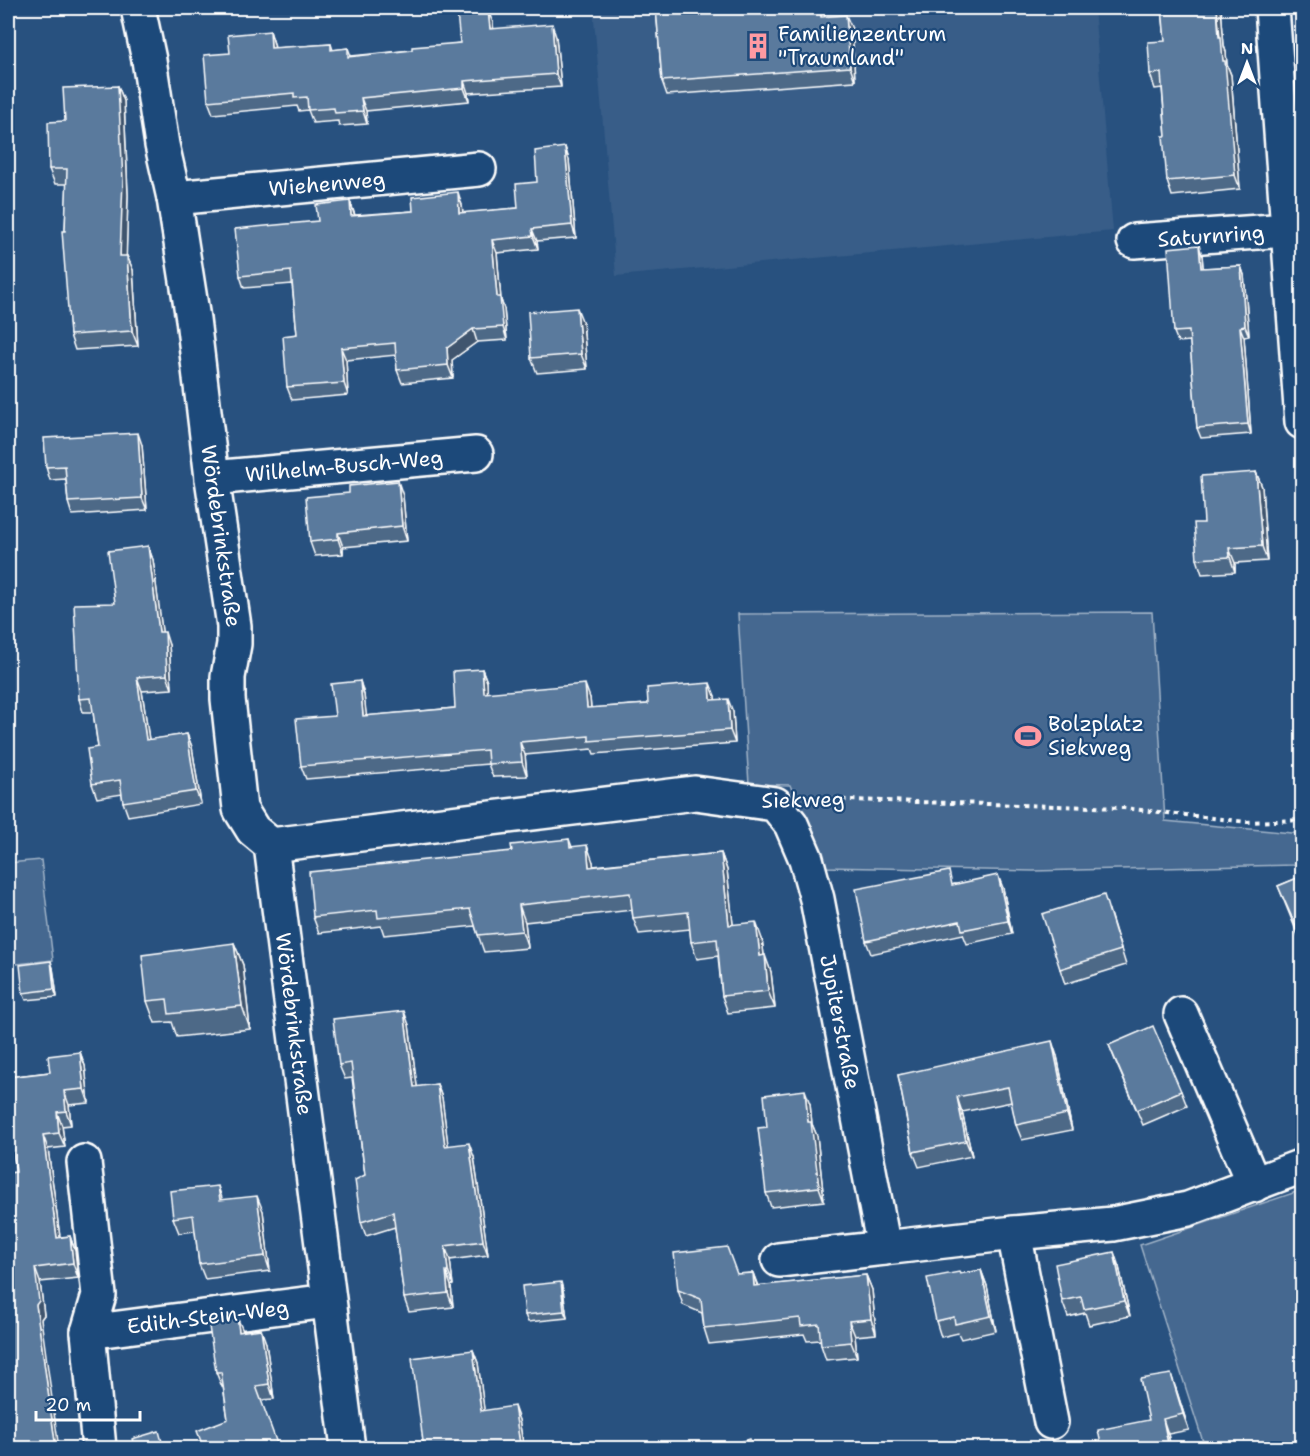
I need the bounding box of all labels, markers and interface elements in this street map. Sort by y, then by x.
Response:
place label: Familienzentrum "Traumland" [778,20,946,72]
building icon: Familienzentrum "Traumland" [743,31,773,61]
north arrow [1217,33,1277,93]
text: N [1241,38,1253,59]
street label: Wiehenweg [267,165,387,203]
street label: Saturnring [1157,218,1265,254]
street label: Wördebrinkstraße [194,443,248,629]
street label: Wilhelm-Busch-Weg [244,443,444,489]
place label: Bolzplatz Siekweg [1048,710,1144,762]
sports icon: Bolzplatz Siekweg [1013,721,1043,751]
street label: Siekweg [761,785,845,815]
street label: Wördebrinkstraße [269,931,319,1117]
street label: Jupiterstraße [813,952,867,1092]
street label: Edith-Stein-Weg [126,1293,290,1341]
scale bar [36,1384,140,1422]
text: 20 m [45,1393,91,1417]

